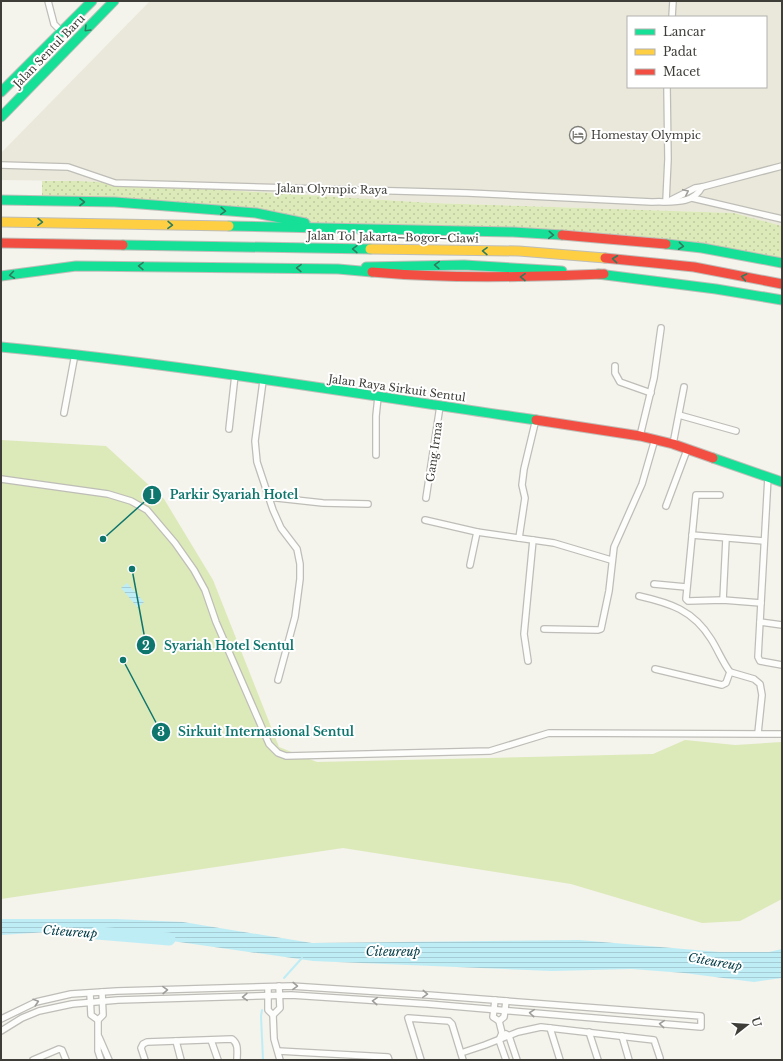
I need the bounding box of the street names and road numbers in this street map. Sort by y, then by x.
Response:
street label: Jalan Sentul Baru [9,11,88,92]
street label: Jalan Olympic Raya [274,181,388,197]
street label: Jalan Tol Jakarta–Bogor–Ciawi [305,228,479,246]
street label: Jalan Raya Sirkuit Sentul [326,371,467,405]
street label: Gang Irma [423,420,445,483]

